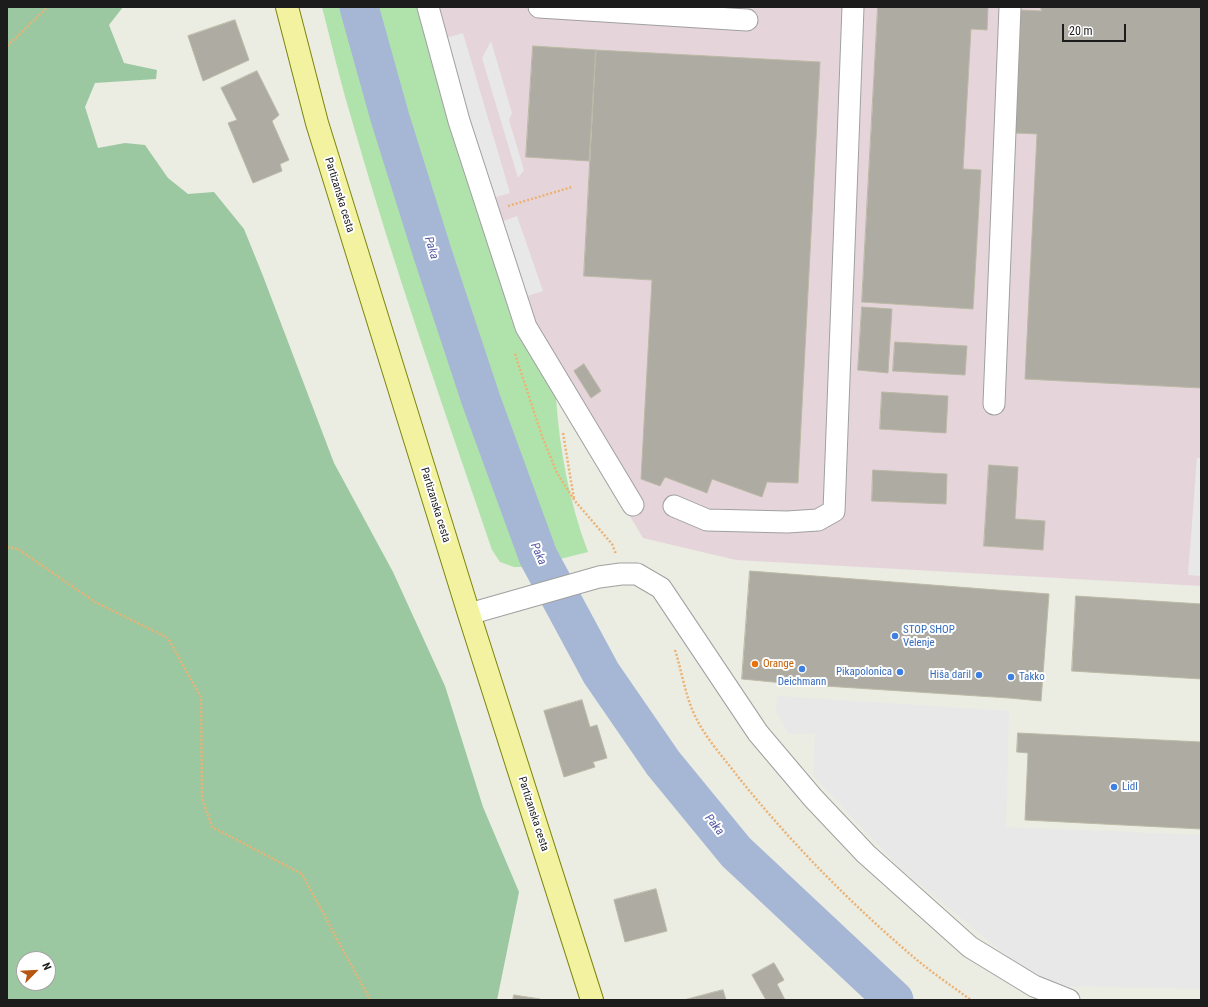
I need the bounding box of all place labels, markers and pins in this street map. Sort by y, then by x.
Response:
place label: STOP SHOP Velenje [903,623,955,649]
marker: STOP SHOP Velenje [890,631,900,641]
place label: Orange [763,657,794,671]
marker: Orange [750,659,760,669]
marker: Deichmann [797,664,807,674]
place label: Pikapolonica [836,665,892,679]
marker: Pikapolonica [895,667,905,677]
place label: Hiša daril [930,668,971,682]
marker: Hiša daril [974,670,984,680]
place label: Takko [1019,670,1045,684]
marker: Takko [1006,672,1016,682]
place label: Deichmann [778,675,826,689]
place label: Lidl [1122,780,1138,794]
marker: Lidl [1109,782,1119,792]

